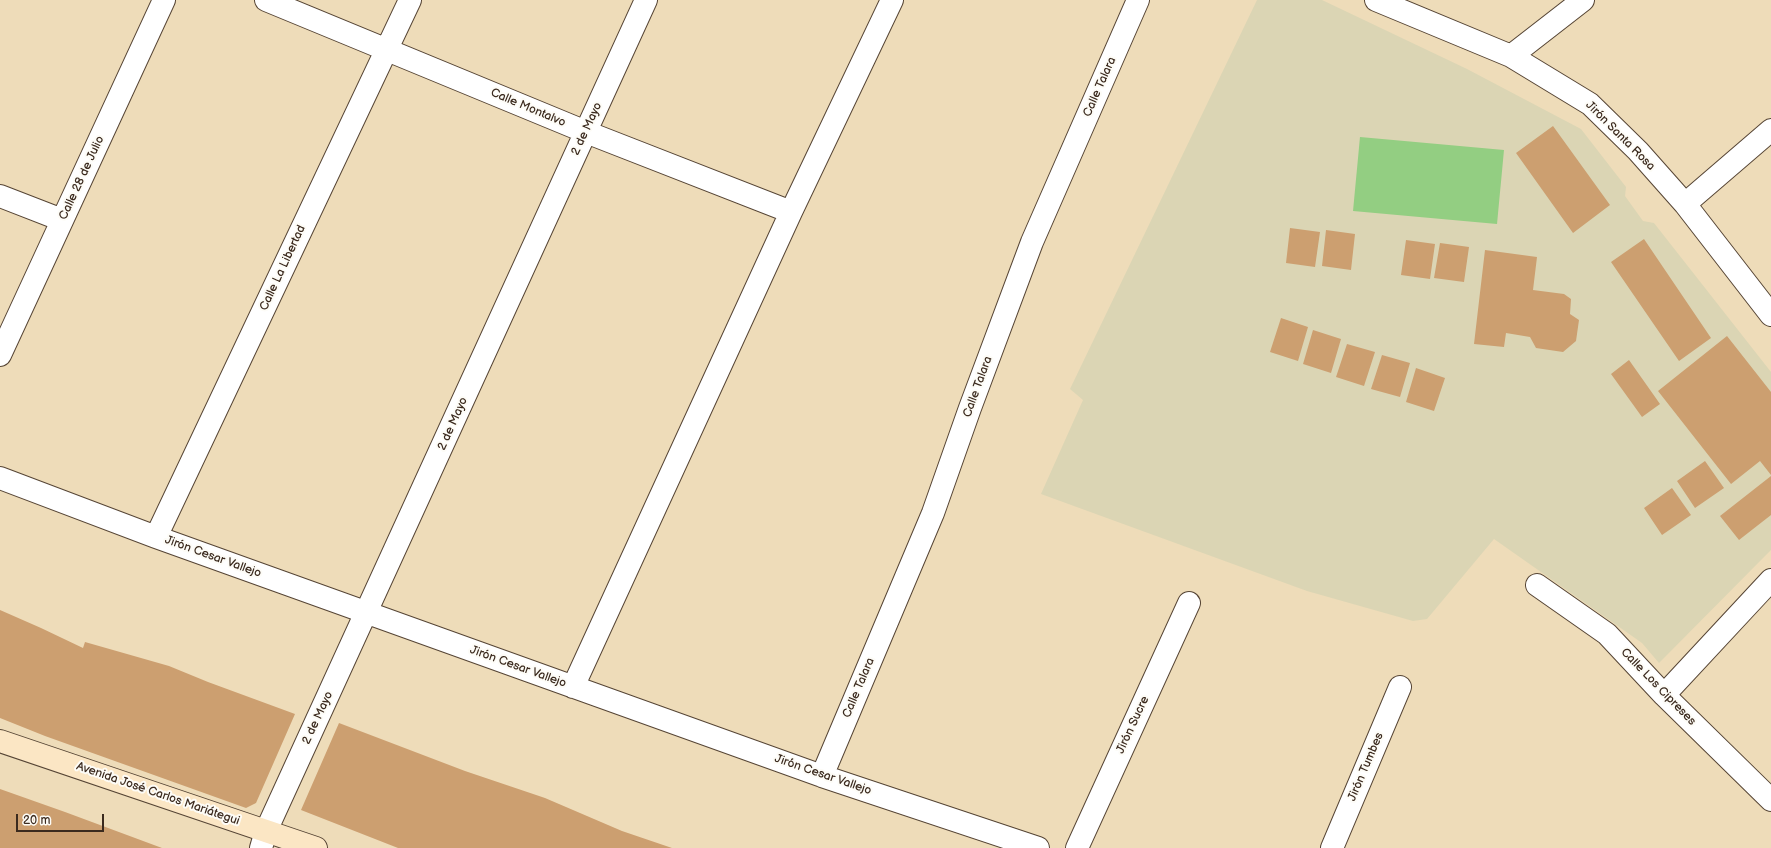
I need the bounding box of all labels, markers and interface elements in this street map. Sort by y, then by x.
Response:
street label: Calle Talara [1080,55,1120,119]
street label: Calle Montalvo [488,86,568,130]
street label: Jirón Santa Rosa [1582,98,1658,174]
street label: 2 de Mayo [569,100,605,158]
street label: Calle 28 de Julio [56,134,108,222]
street label: Calle La Libertad [257,223,309,313]
street label: Calle Talara [960,354,996,420]
street label: 2 de Mayo [435,395,471,453]
street label: Jirón Cesar Vallejo [163,533,263,581]
street label: Jirón Cesar Vallejo [468,643,568,691]
street label: Calle Los Cipreses [1617,645,1699,729]
street label: Calle Talara [840,656,878,720]
street label: 2 de Mayo [300,689,336,747]
street label: Jirón Sucre [1113,694,1153,756]
street label: Jirón Tumbes [1345,731,1387,803]
street label: Jirón Cesar Vallejo [773,752,873,798]
street label: Avenida José Carlos Mariátegui [74,759,242,829]
scale bar [18,806,106,832]
text: 20 m [23,813,50,828]

